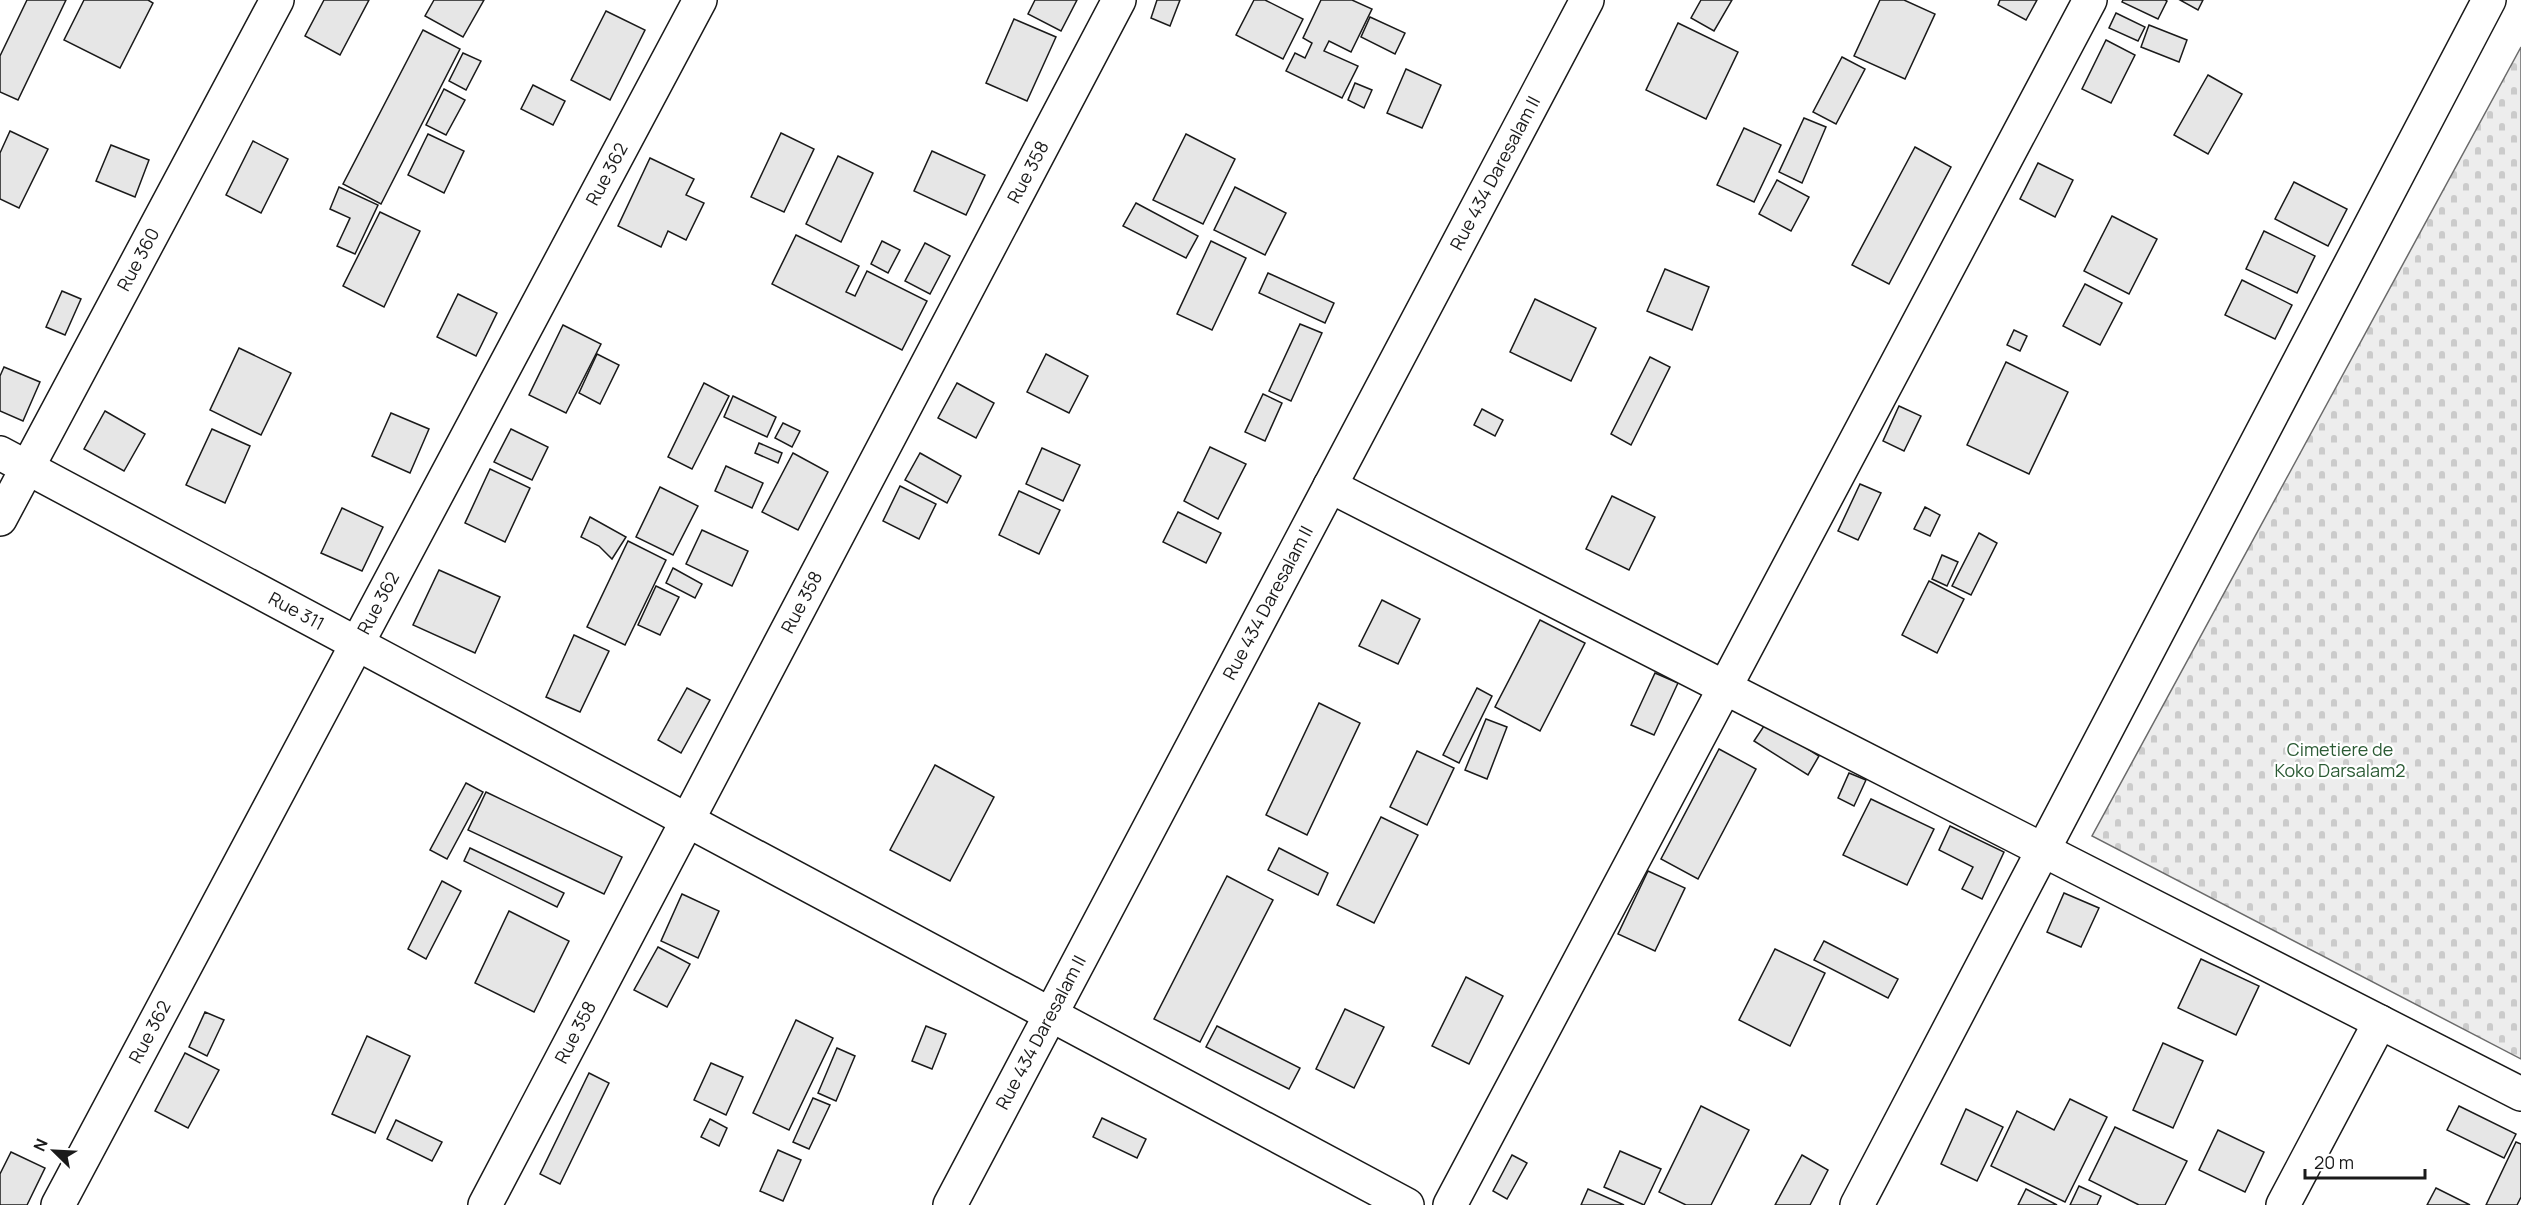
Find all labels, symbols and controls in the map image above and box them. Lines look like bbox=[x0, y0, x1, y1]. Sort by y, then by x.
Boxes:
street label: Rue 434 Daresalam II bbox=[1444, 92, 1545, 254]
street label: Rue 358 bbox=[1001, 137, 1054, 207]
street label: Rue 362 bbox=[580, 138, 633, 209]
street label: Rue 360 bbox=[111, 223, 164, 295]
street label: Rue 434 Daresalam II bbox=[1217, 521, 1318, 684]
street label: Rue 362 bbox=[351, 567, 404, 638]
street label: Rue 358 bbox=[775, 567, 827, 637]
street label: Rue 311 bbox=[265, 586, 329, 635]
park label: Cimetiere de Koko Darsalam2 bbox=[2275, 737, 2406, 782]
street label: Rue 434 Daresalam II bbox=[990, 951, 1091, 1113]
street label: Rue 362 bbox=[123, 996, 176, 1067]
street label: Rue 358 bbox=[549, 997, 601, 1067]
north arrow bbox=[24, 1121, 84, 1181]
text: N bbox=[28, 1135, 53, 1155]
scale bar bbox=[2305, 1142, 2425, 1180]
text: 20 m bbox=[2314, 1150, 2354, 1174]

